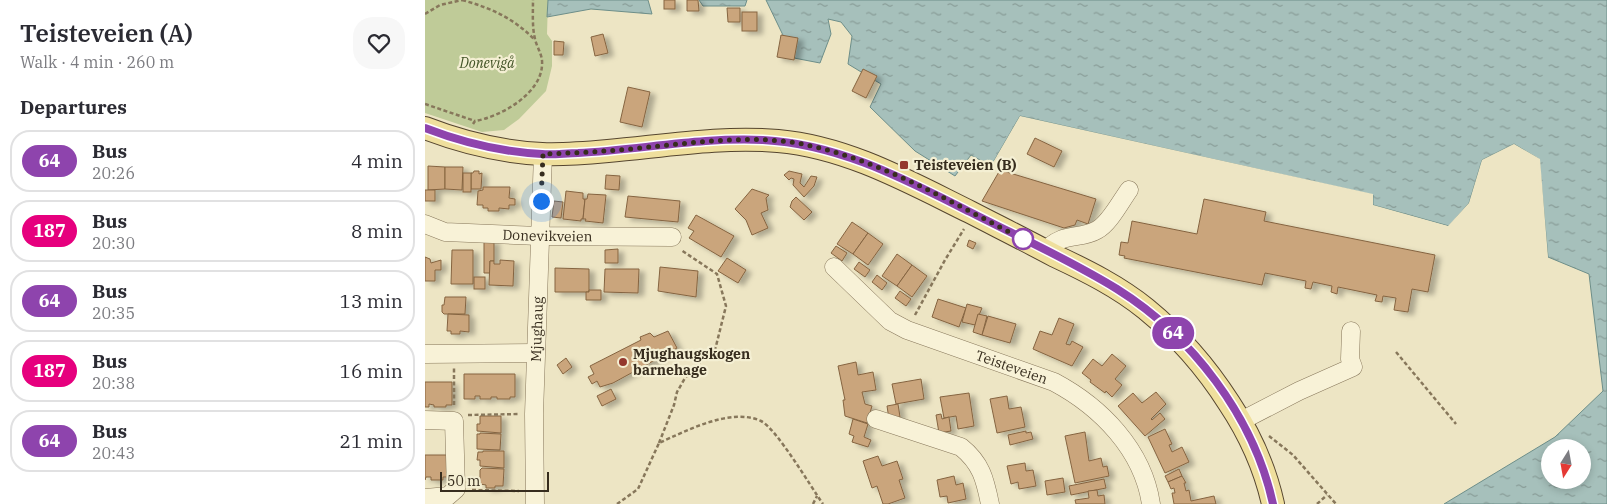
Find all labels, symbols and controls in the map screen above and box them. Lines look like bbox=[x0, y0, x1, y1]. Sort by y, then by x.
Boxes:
text: Teisteveien (A) bbox=[20, 17, 193, 49]
button: heart bbox=[353, 17, 405, 69]
text: Walk · 4 min · 260 m bbox=[20, 52, 174, 72]
park label: Donevigå bbox=[458, 54, 515, 72]
text: Departures bbox=[20, 95, 127, 119]
text: Bus bbox=[92, 139, 127, 163]
text: 64 bbox=[39, 149, 60, 172]
text: 4 min bbox=[351, 149, 403, 173]
place label: Teisteveien (B) bbox=[914, 156, 1017, 174]
marker: Teisteveien (B) bbox=[898, 159, 910, 171]
text: 20:26 bbox=[92, 163, 135, 183]
your location bbox=[529, 189, 554, 214]
text: Bus bbox=[92, 209, 127, 233]
text: 187 bbox=[33, 219, 66, 242]
text: 8 min bbox=[351, 219, 403, 243]
street label: Donevikveien bbox=[502, 225, 593, 245]
unlabelled marker bbox=[1012, 228, 1034, 250]
text: 20:30 bbox=[92, 233, 135, 253]
text: Bus bbox=[92, 279, 127, 303]
text: 64 bbox=[39, 289, 60, 312]
text: 13 min bbox=[340, 289, 403, 313]
street label: Mjughaug bbox=[527, 296, 547, 362]
text: 20:35 bbox=[92, 303, 135, 323]
line badge: 64 bbox=[1151, 317, 1195, 349]
text: 64 bbox=[1162, 321, 1184, 344]
place label: Mjughaugskogen barnehage bbox=[633, 345, 750, 379]
street label: Teisteveien bbox=[973, 346, 1050, 388]
text: Bus bbox=[92, 349, 127, 373]
marker: Mjughaugskogen barnehage bbox=[617, 356, 629, 368]
text: 187 bbox=[33, 359, 66, 382]
text: 16 min bbox=[340, 359, 403, 383]
text: 20:38 bbox=[92, 373, 135, 393]
text: Bus bbox=[92, 419, 127, 443]
text: 64 bbox=[39, 429, 60, 452]
text: 21 min bbox=[340, 429, 403, 453]
north arrow bbox=[1541, 439, 1591, 489]
map controls bbox=[1541, 439, 1591, 489]
text: 20:43 bbox=[92, 443, 135, 463]
scale bar bbox=[440, 469, 549, 492]
text: 50 m bbox=[447, 472, 480, 490]

